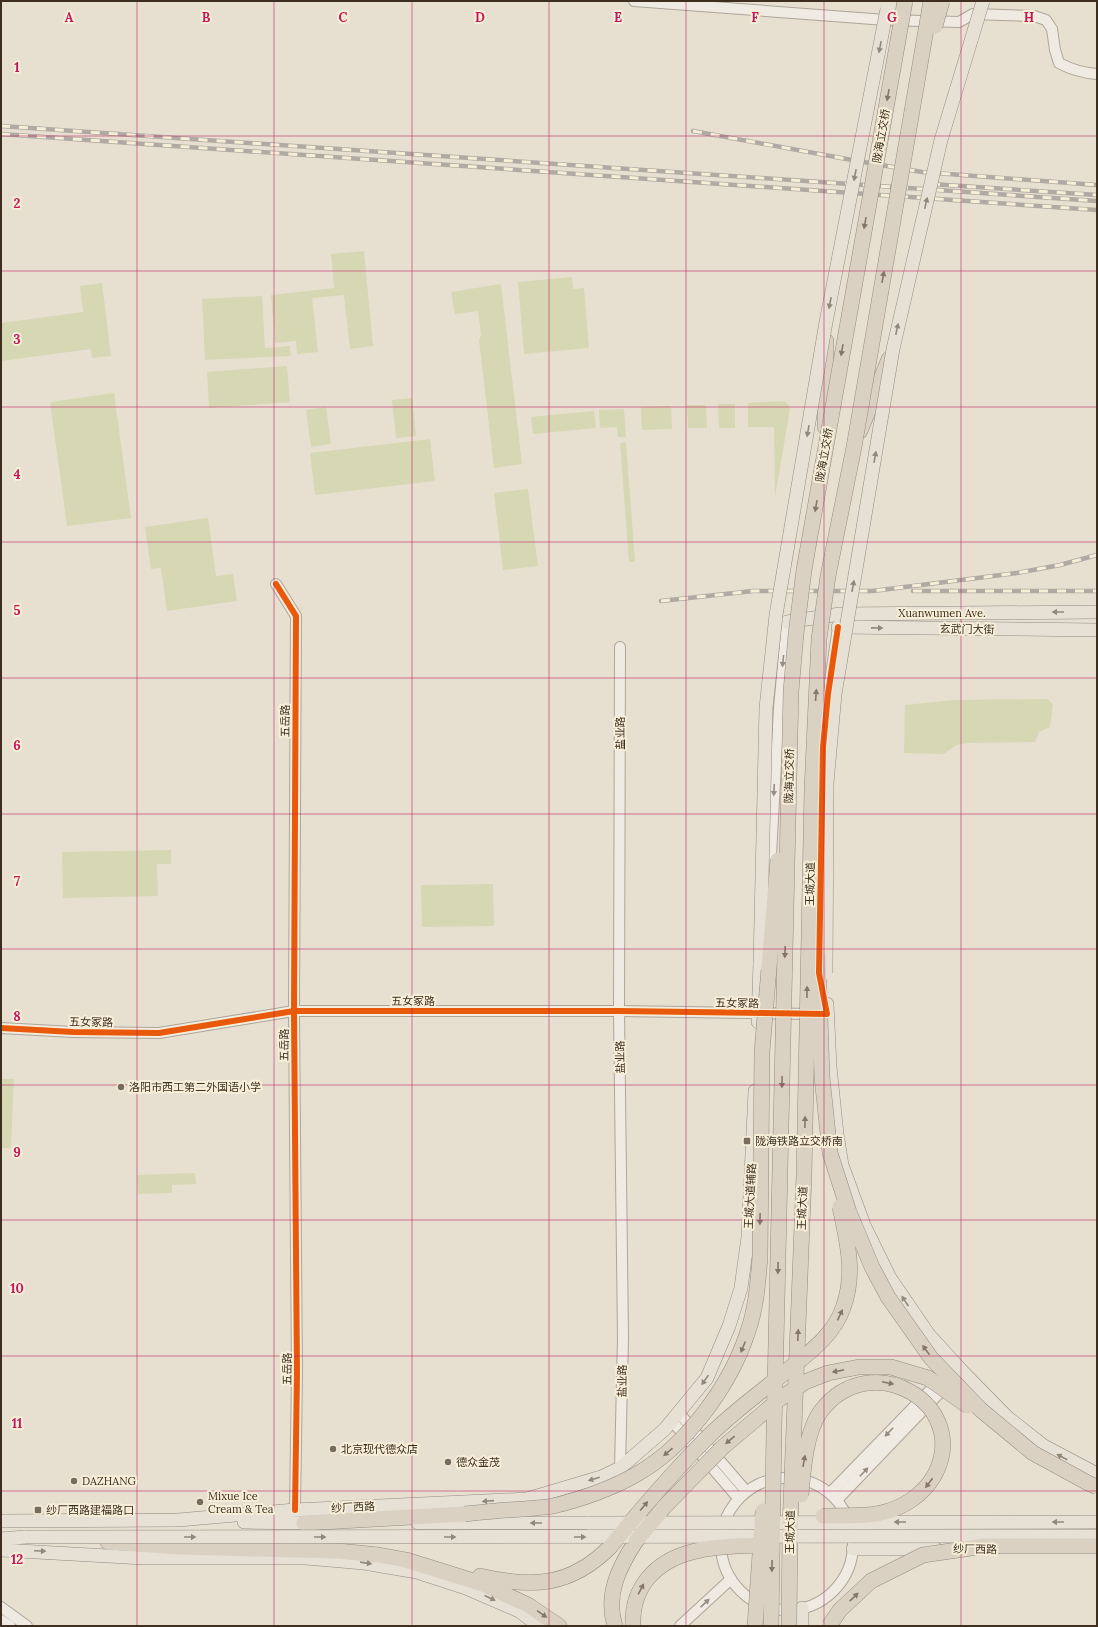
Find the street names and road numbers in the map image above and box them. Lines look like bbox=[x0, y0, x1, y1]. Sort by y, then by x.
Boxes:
street label: 陇海立交桥 bbox=[869, 108, 893, 164]
street label: 陇海立交桥 bbox=[812, 427, 836, 483]
street label: Xuanwumen Ave. bbox=[898, 606, 986, 620]
street label: 玄武门大街 bbox=[939, 622, 995, 636]
street label: 五岳路 bbox=[278, 705, 292, 738]
street label: 盐业路 bbox=[613, 717, 627, 750]
street label: 陇海立交桥 bbox=[782, 748, 796, 804]
street label: 王城大道 bbox=[803, 862, 817, 906]
street label: 五女冢路 bbox=[391, 994, 435, 1008]
street label: 五女冢路 bbox=[715, 996, 759, 1010]
street label: 五女冢路 bbox=[69, 1015, 113, 1029]
street label: 五岳路 bbox=[277, 1029, 291, 1062]
street label: 盐业路 bbox=[613, 1040, 627, 1074]
street label: 王城大道辅路 bbox=[741, 1163, 759, 1229]
street label: 王城大道 bbox=[794, 1186, 810, 1230]
street label: 五岳路 bbox=[280, 1353, 294, 1386]
street label: 盐业路 bbox=[615, 1364, 629, 1398]
street label: 纱厂西路 bbox=[331, 1499, 375, 1515]
street label: 王城大道 bbox=[783, 1510, 797, 1554]
street label: 纱厂西路 bbox=[953, 1542, 997, 1556]

